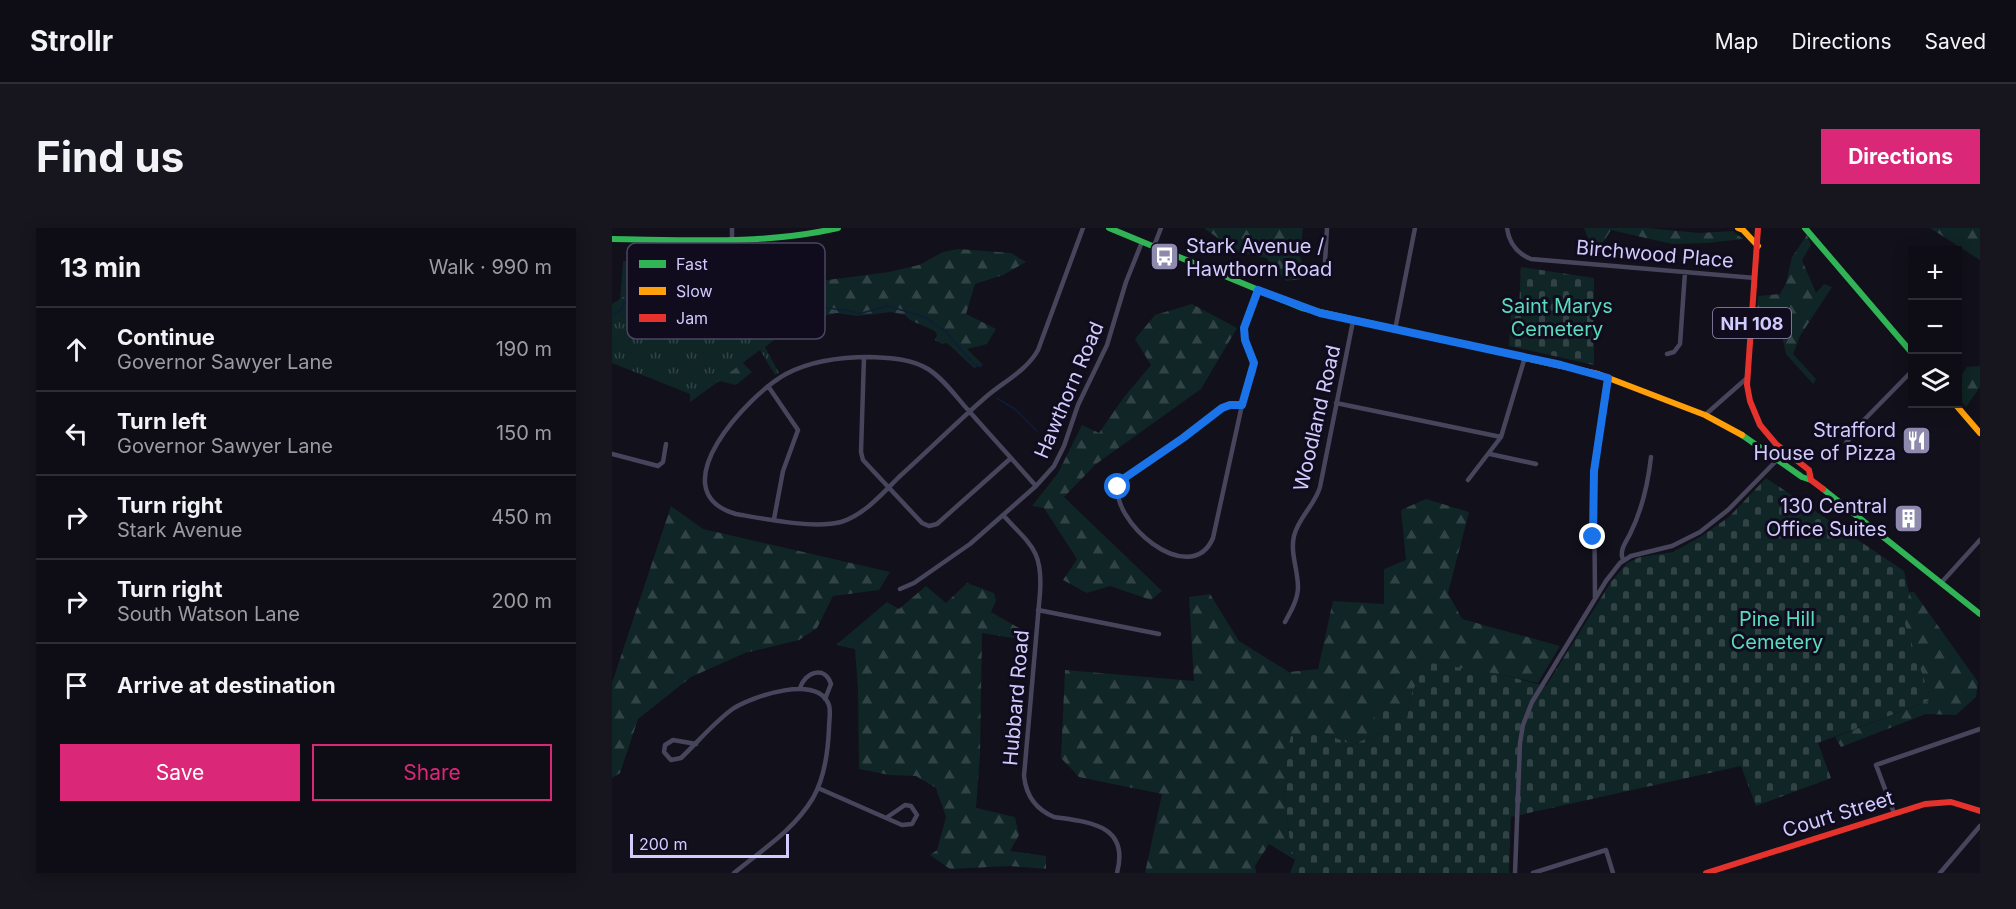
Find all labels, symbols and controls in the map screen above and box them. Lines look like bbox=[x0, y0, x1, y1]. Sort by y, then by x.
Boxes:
text: Strollr bbox=[30, 24, 113, 58]
text: Map bbox=[1715, 29, 1758, 54]
text: Directions bbox=[1791, 29, 1892, 54]
text: Saved bbox=[1925, 29, 1986, 54]
button: Directions bbox=[1821, 129, 1980, 184]
text: Find us bbox=[36, 131, 184, 182]
place label: Stark Avenue / Hawthorn Road bbox=[1186, 234, 1332, 281]
street label: Birchwood Place bbox=[1575, 235, 1735, 273]
bus stop icon: Stark Avenue / Hawthorn Road bbox=[1149, 241, 1181, 273]
legend bbox=[627, 243, 825, 339]
map controls bbox=[1908, 246, 1962, 408]
button: + bbox=[1908, 246, 1962, 300]
text: 13 min bbox=[60, 252, 141, 283]
text: Fast bbox=[676, 254, 708, 274]
text: Walk · 990 m bbox=[429, 255, 552, 279]
text: Slow bbox=[676, 281, 713, 301]
park label: Saint Marys Cemetery bbox=[1501, 294, 1613, 341]
button: − bbox=[1908, 300, 1962, 354]
text: Jam bbox=[676, 308, 708, 328]
road number: NH 108 bbox=[1713, 308, 1791, 338]
street label: Hawthorn Road bbox=[1029, 318, 1109, 462]
text: Continue bbox=[117, 324, 215, 350]
icon: ahead bbox=[60, 333, 93, 366]
text: 190 m bbox=[496, 337, 552, 361]
street label: Woodland Road bbox=[1289, 343, 1345, 493]
text: Governor Sawyer Lane bbox=[117, 350, 333, 374]
button: layers bbox=[1908, 354, 1962, 408]
text: Turn left bbox=[117, 408, 207, 434]
icon: left bbox=[60, 417, 93, 450]
place label: Strafford House of Pizza bbox=[1754, 418, 1896, 465]
text: 150 m bbox=[496, 421, 552, 445]
restaurant icon: Strafford House of Pizza bbox=[1901, 425, 1933, 457]
text: Governor Sawyer Lane bbox=[117, 434, 333, 458]
route start bbox=[1104, 473, 1130, 499]
text: Turn right bbox=[117, 492, 223, 518]
place label: 130 Central Office Suites bbox=[1766, 494, 1887, 541]
icon: right bbox=[60, 501, 93, 534]
building icon: 130 Central Office Suites bbox=[1892, 502, 1924, 534]
text: 450 m bbox=[491, 505, 552, 529]
text: Stark Avenue bbox=[117, 518, 242, 542]
route end bbox=[1579, 523, 1605, 549]
text: Turn right bbox=[117, 576, 223, 602]
icon: right bbox=[60, 585, 93, 618]
text: 200 m bbox=[491, 589, 552, 613]
text: South Watson Lane bbox=[117, 602, 300, 626]
park label: Pine Hill Cemetery bbox=[1731, 607, 1823, 654]
street label: Hubbard Road bbox=[998, 629, 1034, 767]
icon: arrive bbox=[60, 669, 93, 702]
text: Arrive at destination bbox=[117, 672, 336, 698]
button: Save bbox=[60, 744, 300, 801]
button: Share bbox=[312, 744, 552, 801]
street label: Court Street bbox=[1780, 786, 1897, 842]
scale bar bbox=[630, 831, 789, 858]
text: 200 m bbox=[639, 834, 687, 854]

